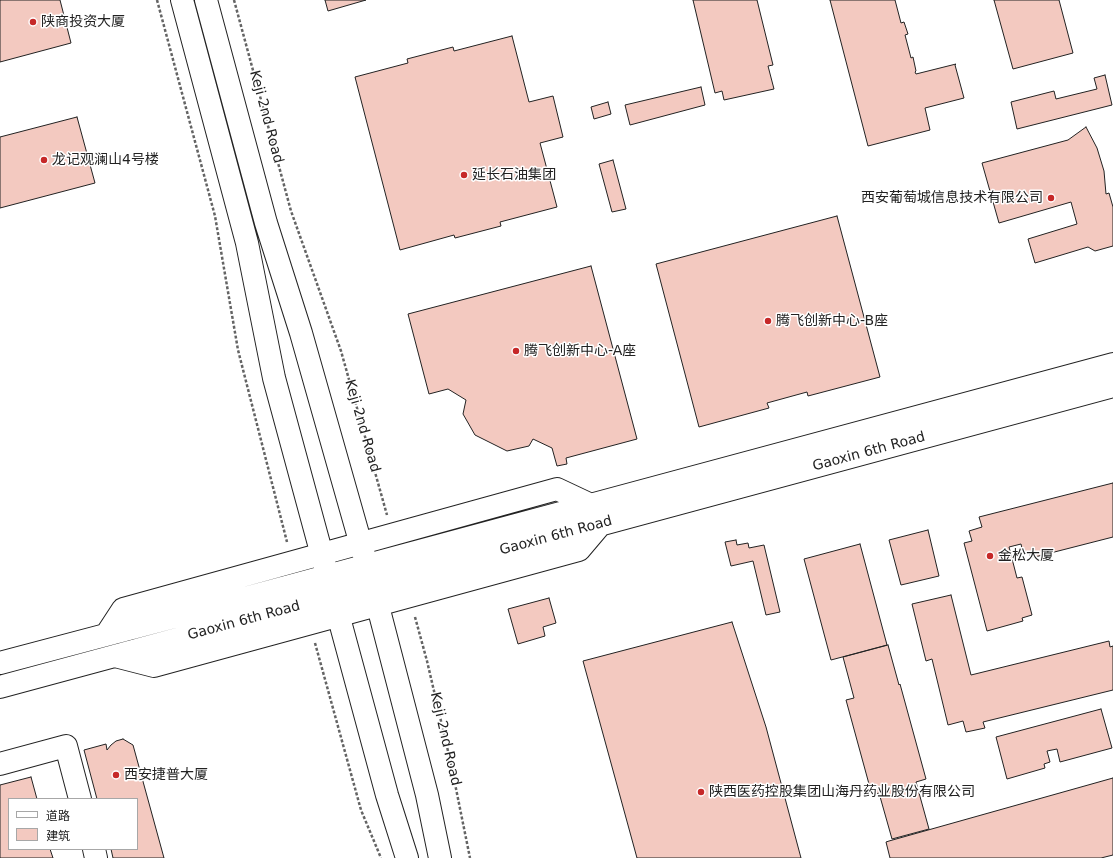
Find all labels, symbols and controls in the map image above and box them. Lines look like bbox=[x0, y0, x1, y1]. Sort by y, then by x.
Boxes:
place label: 陕商投资大厦 bbox=[41, 14, 125, 30]
marker: 陕商投资大厦 bbox=[28, 17, 38, 27]
street label: Keji 2nd Road bbox=[246, 69, 286, 165]
place label: 龙记观澜山4号楼 bbox=[52, 152, 159, 168]
marker: 龙记观澜山4号楼 bbox=[39, 155, 49, 165]
place label: 延长石油集团 bbox=[472, 167, 556, 183]
marker: 延长石油集团 bbox=[459, 170, 469, 180]
place label: 西安葡萄城信息技术有限公司 bbox=[861, 190, 1043, 206]
marker: 西安葡萄城信息技术有限公司 bbox=[1046, 193, 1056, 203]
place label: 腾飞创新中心-B座 bbox=[776, 313, 888, 329]
marker: 腾飞创新中心-B座 bbox=[763, 316, 773, 326]
place label: 腾飞创新中心-A座 bbox=[524, 343, 636, 359]
marker: 腾飞创新中心-A座 bbox=[511, 346, 521, 356]
street label: Keji 2nd Road bbox=[341, 378, 383, 474]
street label: Gaoxin 6th Road bbox=[811, 429, 927, 475]
street label: Gaoxin 6th Road bbox=[498, 513, 614, 559]
place label: 金松大厦 bbox=[998, 548, 1054, 564]
marker: 金松大厦 bbox=[985, 551, 995, 561]
street label: Gaoxin 6th Road bbox=[186, 598, 302, 644]
street label: Keji 2nd Road bbox=[426, 691, 464, 787]
place label: 西安捷普大厦 bbox=[124, 767, 208, 783]
marker: 西安捷普大厦 bbox=[111, 770, 121, 780]
place label: 陕西医药控股集团山海丹药业股份有限公司 bbox=[709, 784, 975, 800]
marker: 陕西医药控股集团山海丹药业股份有限公司 bbox=[696, 787, 706, 797]
legend bbox=[8, 798, 138, 850]
text: 道路 bbox=[46, 809, 70, 823]
text: 建筑 bbox=[46, 829, 70, 843]

